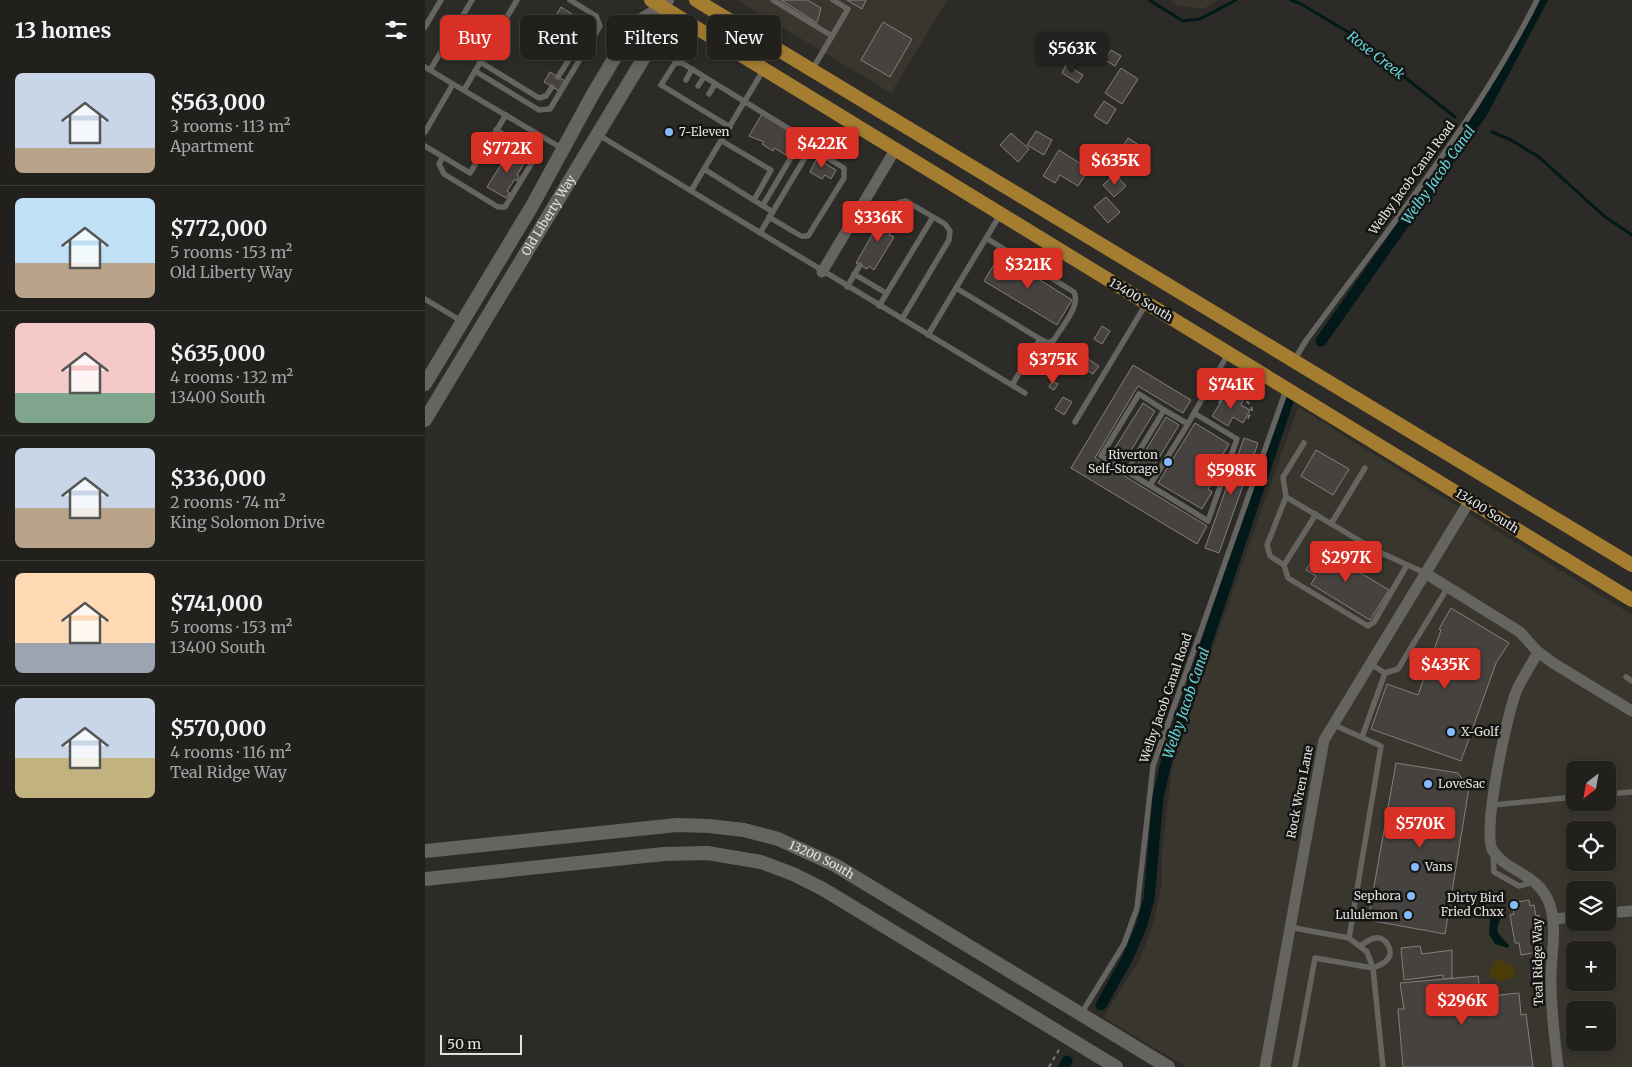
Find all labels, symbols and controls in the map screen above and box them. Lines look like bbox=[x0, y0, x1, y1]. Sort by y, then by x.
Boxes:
chip: Buy bbox=[440, 15, 510, 60]
chip: Rent bbox=[520, 15, 596, 60]
chip: Filters bbox=[606, 15, 697, 60]
chip: New bbox=[707, 15, 781, 60]
icon: filters bbox=[382, 16, 410, 44]
text: 13 homes bbox=[15, 17, 111, 44]
water label: Rose Creek bbox=[1344, 27, 1409, 83]
pin: $563K bbox=[1037, 32, 1107, 74]
text: $563K bbox=[1048, 38, 1096, 58]
text: $563,000 bbox=[170, 89, 265, 116]
icon: home bbox=[55, 93, 115, 153]
text: 3 rooms · 113 m² bbox=[170, 116, 290, 136]
street label: Welby Jacob Canal Road bbox=[1365, 118, 1458, 238]
water label: Welby Jacob Canal bbox=[1397, 122, 1479, 228]
place label: 7-Eleven bbox=[679, 124, 729, 139]
marker: 7-Eleven bbox=[663, 126, 675, 138]
pin: $422K bbox=[787, 126, 857, 169]
pin: $772K bbox=[472, 132, 542, 174]
text: $422K bbox=[797, 133, 847, 153]
text: Apartment bbox=[170, 136, 254, 156]
text: $772K bbox=[482, 138, 532, 158]
pin: $635K bbox=[1080, 144, 1150, 186]
text: $635K bbox=[1091, 150, 1139, 170]
street label: Old Liberty Way bbox=[518, 172, 578, 258]
pin: $336K bbox=[843, 200, 913, 243]
text: $336K bbox=[853, 207, 903, 227]
text: $772,000 bbox=[170, 215, 267, 242]
icon: home bbox=[55, 218, 115, 278]
text: 5 rooms · 153 m² bbox=[170, 242, 292, 262]
pin: $321K bbox=[993, 248, 1063, 290]
text: $321K bbox=[1005, 254, 1052, 274]
text: Old Liberty Way bbox=[170, 262, 292, 282]
street label: 13400 South bbox=[1107, 275, 1176, 324]
text: $635,000 bbox=[170, 340, 265, 367]
pin: $375K bbox=[1018, 342, 1088, 385]
icon: home bbox=[55, 343, 115, 403]
text: $375K bbox=[1029, 349, 1077, 369]
text: 4 rooms · 132 m² bbox=[170, 367, 293, 387]
pin: $741K bbox=[1196, 368, 1266, 410]
text: $741K bbox=[1208, 374, 1254, 394]
text: 13400 South bbox=[170, 387, 266, 407]
place label: Riverton Self-Storage bbox=[1088, 447, 1158, 476]
pin: $598K bbox=[1196, 454, 1266, 496]
marker: Riverton Self-Storage bbox=[1162, 456, 1174, 468]
text: $598K bbox=[1206, 460, 1256, 480]
text: $336,000 bbox=[170, 465, 266, 492]
icon: home bbox=[55, 468, 115, 528]
street label: 13400 South bbox=[1453, 485, 1522, 536]
text: 2 rooms · 74 m² bbox=[170, 492, 286, 512]
text: King Solomon Drive bbox=[170, 512, 325, 532]
pin: $297K bbox=[1311, 540, 1381, 583]
text: $297K bbox=[1321, 547, 1371, 567]
text: $741,000 bbox=[170, 590, 263, 617]
icon: home bbox=[55, 593, 115, 653]
text: 5 rooms · 153 m² bbox=[170, 617, 292, 637]
street label: Welby Jacob Canal Road bbox=[1137, 631, 1195, 765]
text: 13400 South bbox=[170, 637, 266, 657]
water label: Welby Jacob Canal bbox=[1159, 645, 1213, 761]
pin: $435K bbox=[1410, 648, 1480, 690]
text: $435K bbox=[1420, 654, 1470, 674]
text: $570,000 bbox=[170, 715, 266, 742]
icon: home bbox=[55, 718, 115, 778]
place label: X-Golf bbox=[1461, 724, 1499, 739]
marker: X-Golf bbox=[1445, 726, 1457, 738]
text: 4 rooms · 116 m² bbox=[170, 742, 291, 762]
street label: Rock Wren Lane bbox=[1283, 744, 1316, 840]
north arrow bbox=[1566, 761, 1616, 811]
map controls bbox=[1566, 761, 1616, 1051]
text: Teal Ridge Way bbox=[170, 762, 287, 782]
place label: LoveSac bbox=[1438, 776, 1485, 791]
marker: LoveSac bbox=[1422, 778, 1434, 790]
pin: $570K bbox=[1385, 806, 1455, 849]
text: $570K bbox=[1395, 813, 1445, 833]
button: locate bbox=[1566, 821, 1616, 871]
street label: 13200 South bbox=[787, 837, 857, 882]
place label: Vans bbox=[1424, 859, 1453, 874]
marker: Vans bbox=[1409, 861, 1421, 873]
button: layers bbox=[1566, 881, 1616, 931]
place label: Sephora bbox=[1354, 888, 1402, 903]
marker: Sephora bbox=[1405, 890, 1417, 902]
place label: Dirty Bird Fried Chxx bbox=[1441, 890, 1505, 919]
marker: Dirty Bird Fried Chxx bbox=[1508, 899, 1520, 911]
place label: Lululemon bbox=[1335, 907, 1398, 922]
marker: Lululemon bbox=[1402, 909, 1414, 921]
street label: Teal Ridge Way bbox=[1529, 918, 1546, 1006]
button: + bbox=[1566, 941, 1616, 991]
pin: $296K bbox=[1427, 984, 1497, 1026]
text: $296K bbox=[1437, 990, 1487, 1010]
button: − bbox=[1566, 1001, 1616, 1051]
scale bar bbox=[440, 1032, 523, 1055]
text: 50 m bbox=[447, 1035, 481, 1053]

